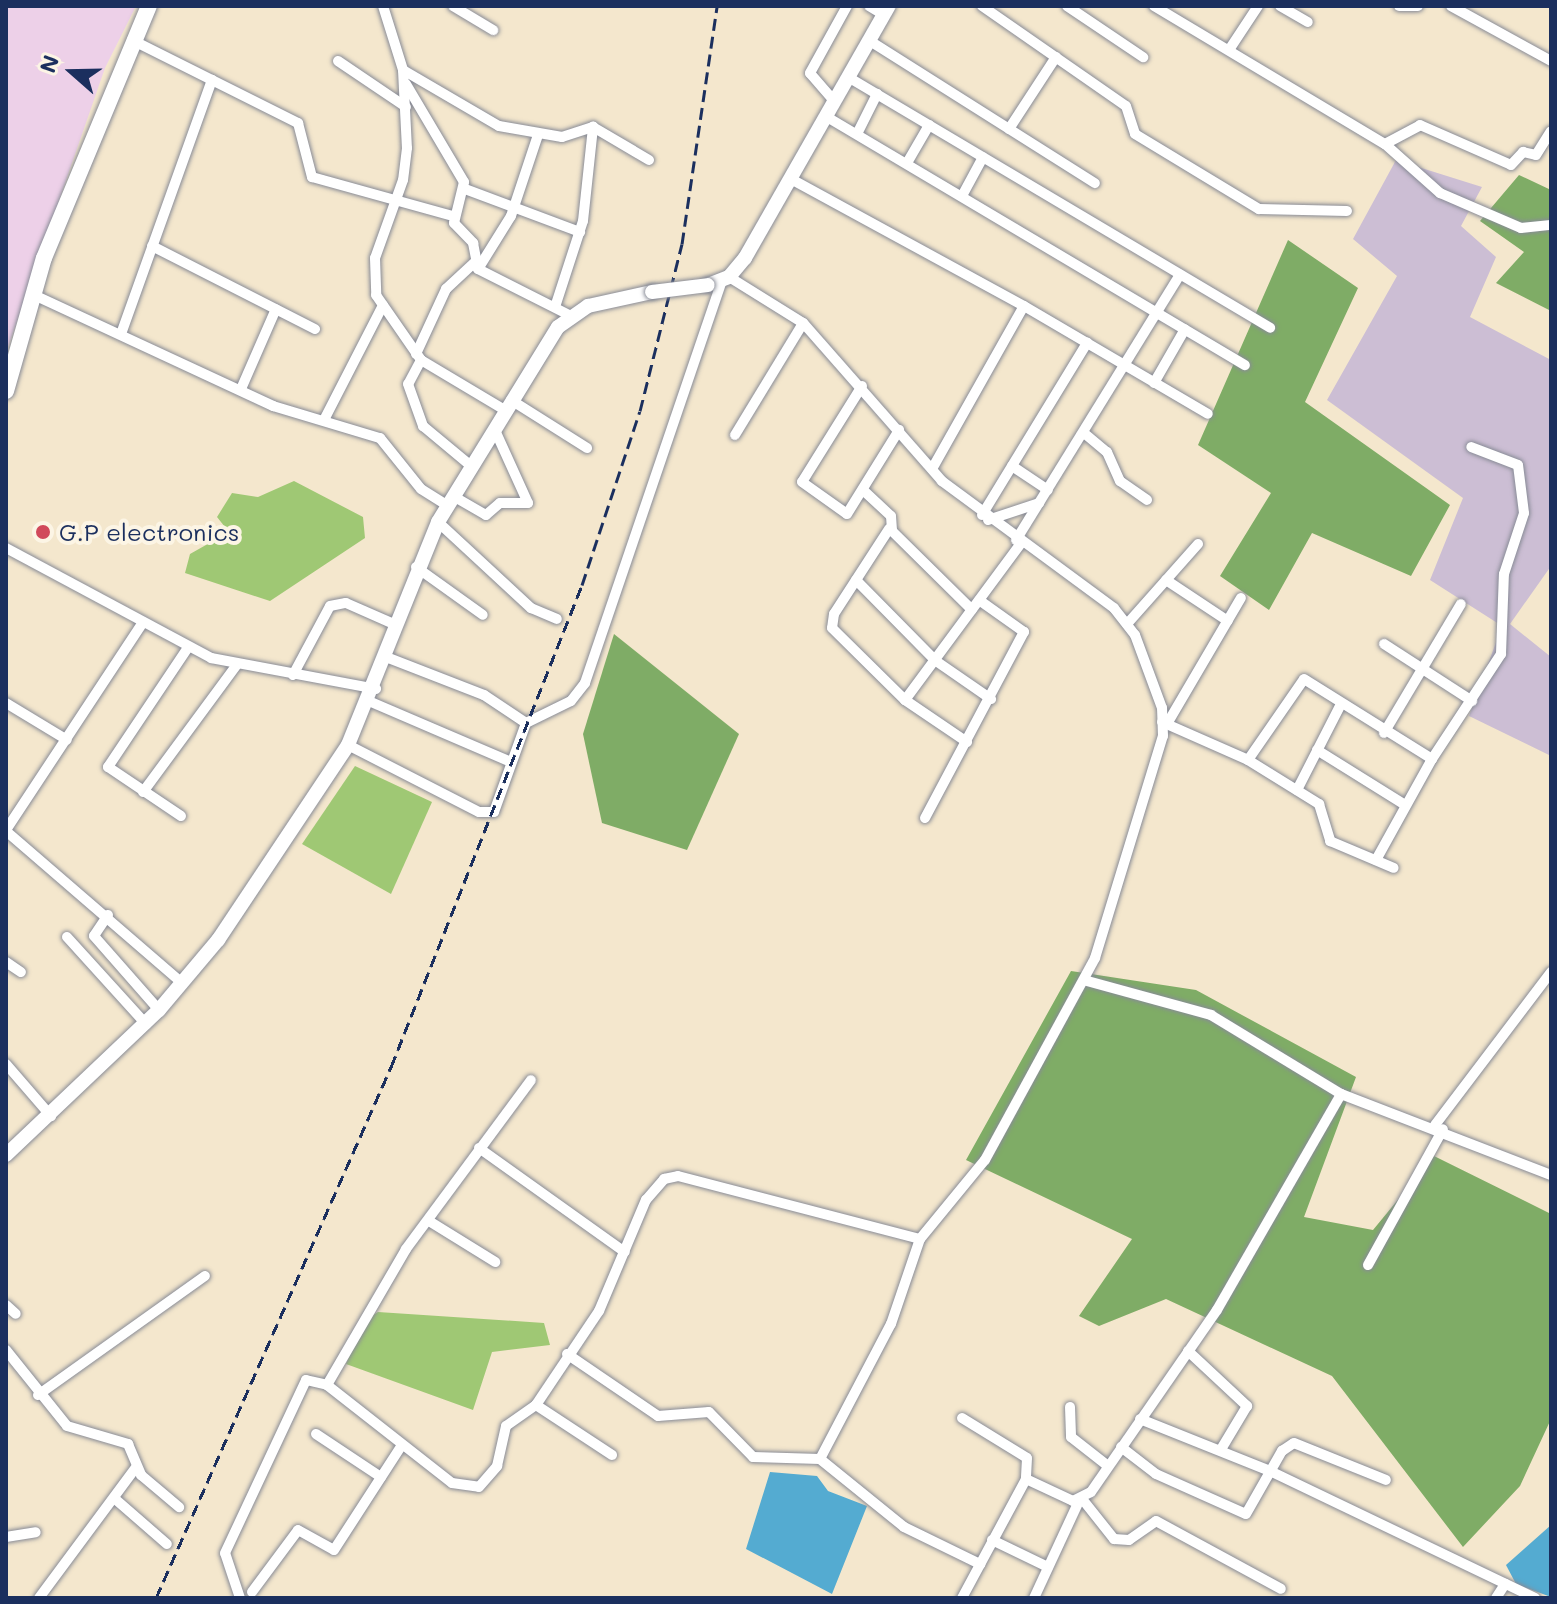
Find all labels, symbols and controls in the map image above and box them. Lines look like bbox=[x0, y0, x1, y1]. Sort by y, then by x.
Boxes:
north arrow bbox=[32, 32, 112, 112]
text: N bbox=[32, 51, 65, 76]
place label: G.P electronics bbox=[59, 518, 239, 546]
marker: G.P electronics bbox=[34, 523, 52, 541]

